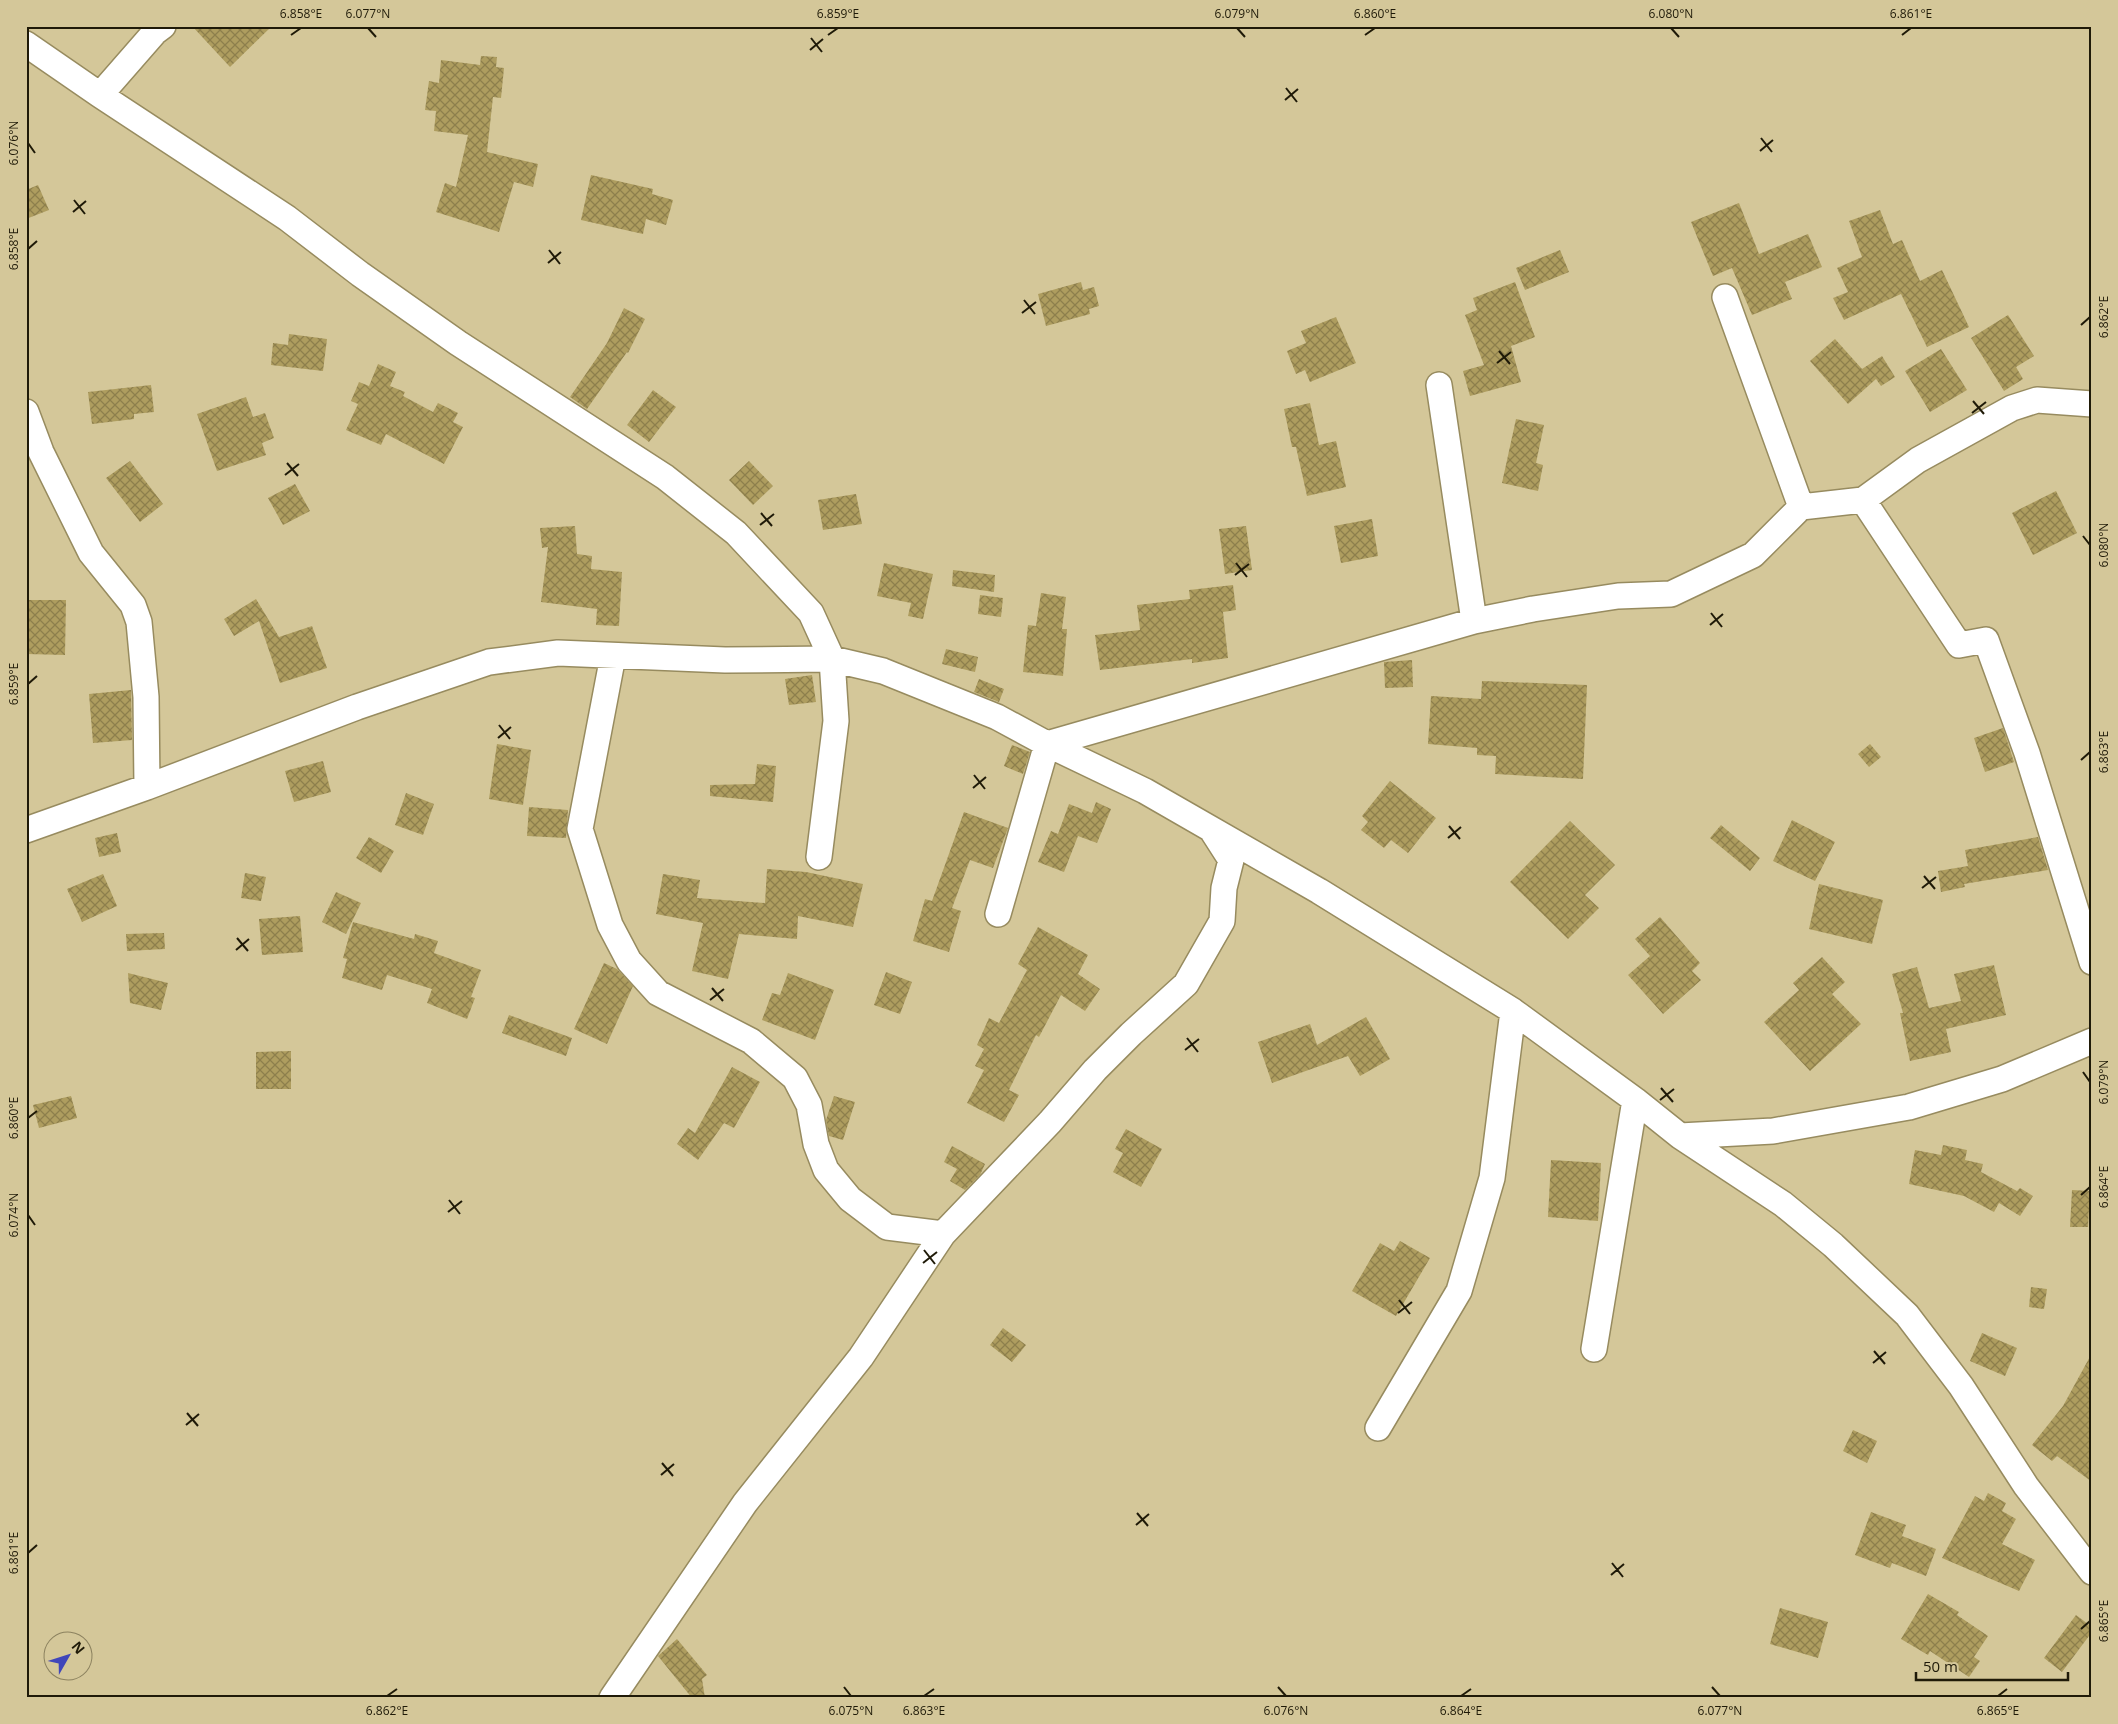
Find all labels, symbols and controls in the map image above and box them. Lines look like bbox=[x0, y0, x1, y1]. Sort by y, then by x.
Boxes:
text: 6.858°E bbox=[280, 5, 322, 22]
text: 6.077°N bbox=[346, 5, 390, 22]
text: 6.859°E bbox=[817, 5, 859, 22]
text: 6.079°N bbox=[1215, 5, 1259, 22]
text: 6.860°E bbox=[1354, 5, 1396, 22]
text: 6.080°N bbox=[1649, 5, 1693, 22]
text: 6.861°E bbox=[1890, 5, 1932, 22]
text: 6.076°N bbox=[5, 121, 22, 165]
text: 6.858°E bbox=[5, 228, 22, 270]
text: 6.862°E bbox=[2095, 296, 2112, 338]
text: 6.080°N bbox=[2095, 523, 2112, 567]
text: 6.859°E bbox=[5, 663, 22, 705]
text: 6.863°E bbox=[2095, 731, 2112, 773]
text: 6.079°N bbox=[2095, 1060, 2112, 1104]
text: 6.860°E bbox=[5, 1097, 22, 1139]
text: 6.864°E bbox=[2095, 1166, 2112, 1208]
text: 6.074°N bbox=[5, 1193, 22, 1237]
text: 6.861°E bbox=[5, 1532, 22, 1574]
text: 6.865°E bbox=[2095, 1600, 2112, 1642]
north arrow bbox=[42, 1632, 92, 1682]
text: N bbox=[68, 1637, 89, 1658]
scale bar bbox=[1916, 1649, 2068, 1681]
text: 50 m bbox=[1923, 1656, 1958, 1676]
text: 6.862°E bbox=[366, 1702, 408, 1719]
text: 6.075°N bbox=[829, 1702, 873, 1719]
text: 6.863°E bbox=[903, 1702, 945, 1719]
text: 6.076°N bbox=[1264, 1702, 1308, 1719]
text: 6.864°E bbox=[1440, 1702, 1482, 1719]
text: 6.077°N bbox=[1698, 1702, 1742, 1719]
text: 6.865°E bbox=[1977, 1702, 2019, 1719]

